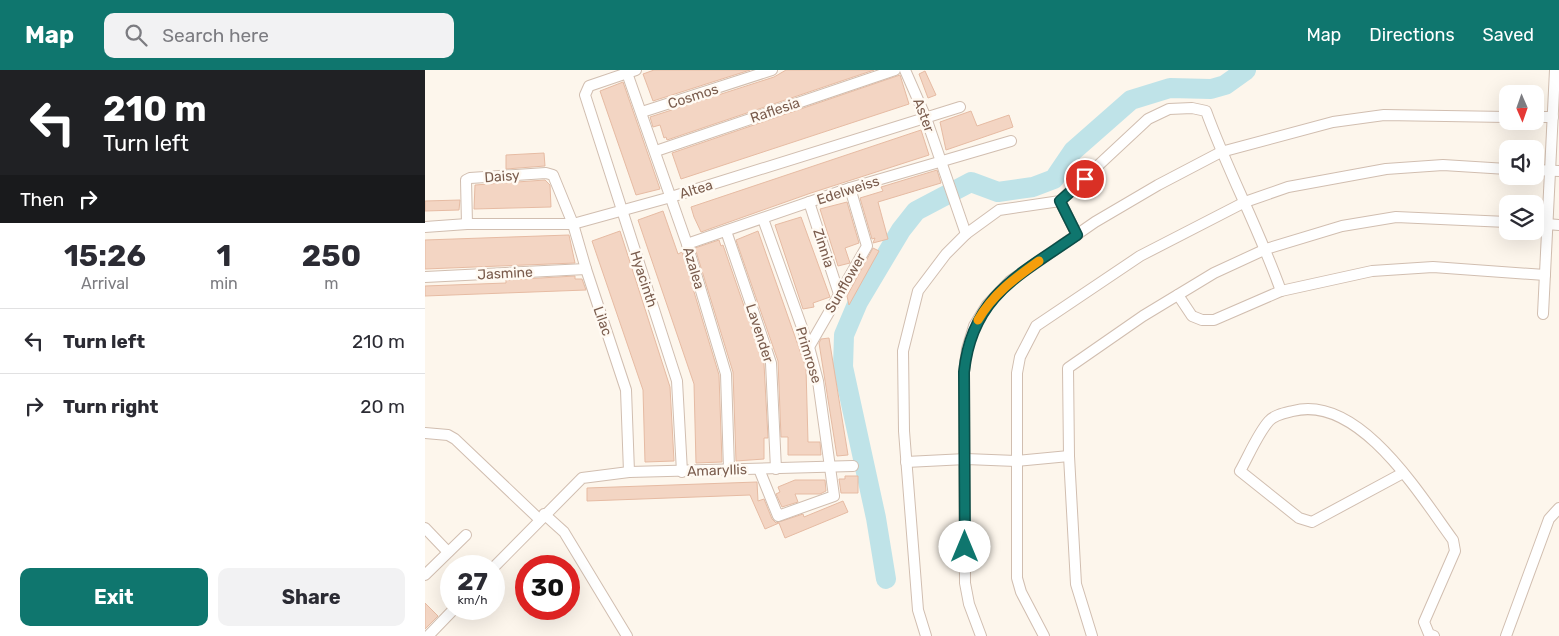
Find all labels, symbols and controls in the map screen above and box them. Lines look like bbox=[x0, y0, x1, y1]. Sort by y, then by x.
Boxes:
search box bbox=[104, 13, 454, 58]
text: Map bbox=[25, 21, 74, 49]
icon: search bbox=[122, 21, 150, 49]
text: Search here bbox=[162, 24, 269, 47]
text: Map bbox=[1306, 24, 1341, 46]
text: Directions bbox=[1369, 24, 1455, 46]
text: Saved bbox=[1483, 24, 1534, 46]
street label: Cosmos bbox=[666, 80, 721, 113]
north arrow bbox=[1499, 85, 1544, 130]
map controls bbox=[1499, 85, 1544, 240]
text: 210 m bbox=[103, 88, 206, 130]
icon: left bbox=[20, 90, 85, 155]
street label: Raflesia bbox=[748, 94, 802, 127]
street label: Aster bbox=[909, 96, 938, 135]
text: Turn left bbox=[103, 130, 189, 157]
button: sound bbox=[1499, 140, 1544, 185]
pin bbox=[1064, 158, 1106, 200]
icon: arrive bbox=[1071, 165, 1099, 193]
street label: Daisy bbox=[484, 167, 521, 186]
street label: Edelweiss bbox=[815, 172, 881, 209]
street label: Altea bbox=[677, 176, 715, 203]
icon: right bbox=[74, 185, 102, 213]
text: Then bbox=[20, 188, 64, 211]
button: layers bbox=[1499, 195, 1544, 240]
street label: Zinnia bbox=[809, 227, 838, 270]
text: 15:26 bbox=[64, 238, 146, 274]
text: 1 bbox=[216, 238, 231, 274]
text: 250 bbox=[302, 238, 361, 274]
street label: Azalea bbox=[679, 245, 708, 291]
street label: Hyacinth bbox=[626, 249, 661, 310]
street label: Sunflower bbox=[822, 250, 870, 316]
street label: Jasmine bbox=[477, 264, 534, 283]
text: Arrival bbox=[81, 274, 129, 293]
text: min bbox=[210, 274, 238, 293]
text: m bbox=[324, 274, 339, 293]
street label: Lavender bbox=[742, 302, 777, 365]
street label: Lilac bbox=[590, 304, 616, 338]
street label: Primrose bbox=[792, 325, 825, 386]
icon: left bbox=[20, 327, 48, 355]
text: Turn left bbox=[63, 330, 145, 353]
text: 210 m bbox=[352, 330, 405, 353]
icon: right bbox=[20, 392, 48, 420]
text: Turn right bbox=[63, 395, 158, 418]
text: 20 m bbox=[360, 395, 405, 418]
street label: Amaryllis bbox=[687, 461, 747, 480]
position arrow bbox=[938, 520, 990, 572]
speed limit sign: 30 bbox=[515, 555, 580, 620]
text: 27 bbox=[457, 567, 488, 596]
button: Exit bbox=[20, 568, 208, 626]
button: Share bbox=[218, 568, 405, 626]
text: km/h bbox=[458, 593, 487, 607]

